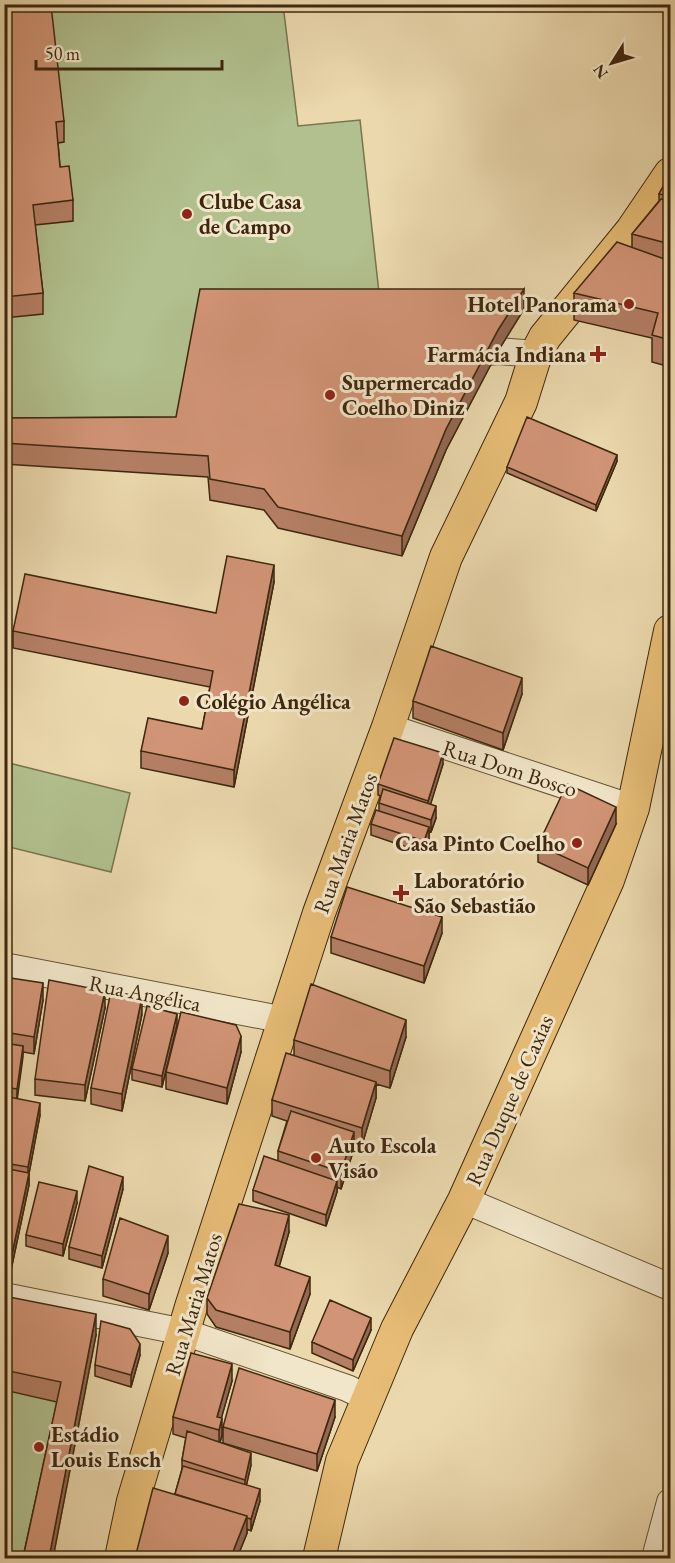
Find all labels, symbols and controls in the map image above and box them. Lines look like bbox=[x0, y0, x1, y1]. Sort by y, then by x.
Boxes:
scale bar bbox=[36, 33, 222, 71]
north arrow bbox=[582, 33, 642, 93]
text: 50 m bbox=[45, 42, 80, 65]
text: N bbox=[588, 60, 613, 83]
place label: Clube Casa de Campo bbox=[199, 187, 302, 241]
marker: Clube Casa de Campo bbox=[180, 207, 194, 221]
place label: Hotel Panorama bbox=[468, 290, 617, 319]
marker: Hotel Panorama bbox=[622, 297, 636, 311]
place label: Farmácia Indiana bbox=[427, 340, 586, 369]
marker: Farmácia Indiana bbox=[591, 347, 605, 361]
place label: Supermercado Coelho Diniz bbox=[342, 368, 472, 422]
marker: Supermercado Coelho Diniz bbox=[323, 388, 337, 402]
place label: Colégio Angélica bbox=[196, 687, 351, 716]
marker: Colégio Angélica bbox=[177, 694, 191, 708]
street label: Rua Dom Bosco bbox=[439, 733, 581, 804]
street label: Rua Maria Matos bbox=[307, 769, 384, 917]
place label: Casa Pinto Coelho bbox=[395, 829, 565, 858]
marker: Casa Pinto Coelho bbox=[570, 836, 584, 850]
place label: Laboratório São Sebastião bbox=[414, 866, 536, 920]
marker: Laboratório São Sebastião bbox=[392, 884, 410, 902]
street label: Rua Angélica bbox=[86, 968, 204, 1019]
street label: Rua Duque de Caxias bbox=[459, 1010, 560, 1190]
place label: Auto Escola Visão bbox=[327, 1131, 437, 1185]
marker: Auto Escola Visão bbox=[309, 1151, 323, 1165]
street label: Rua Maria Matos bbox=[158, 1229, 229, 1379]
place label: Estádio Louis Ensch bbox=[51, 1420, 161, 1474]
marker: Estádio Louis Ensch bbox=[32, 1440, 46, 1454]

